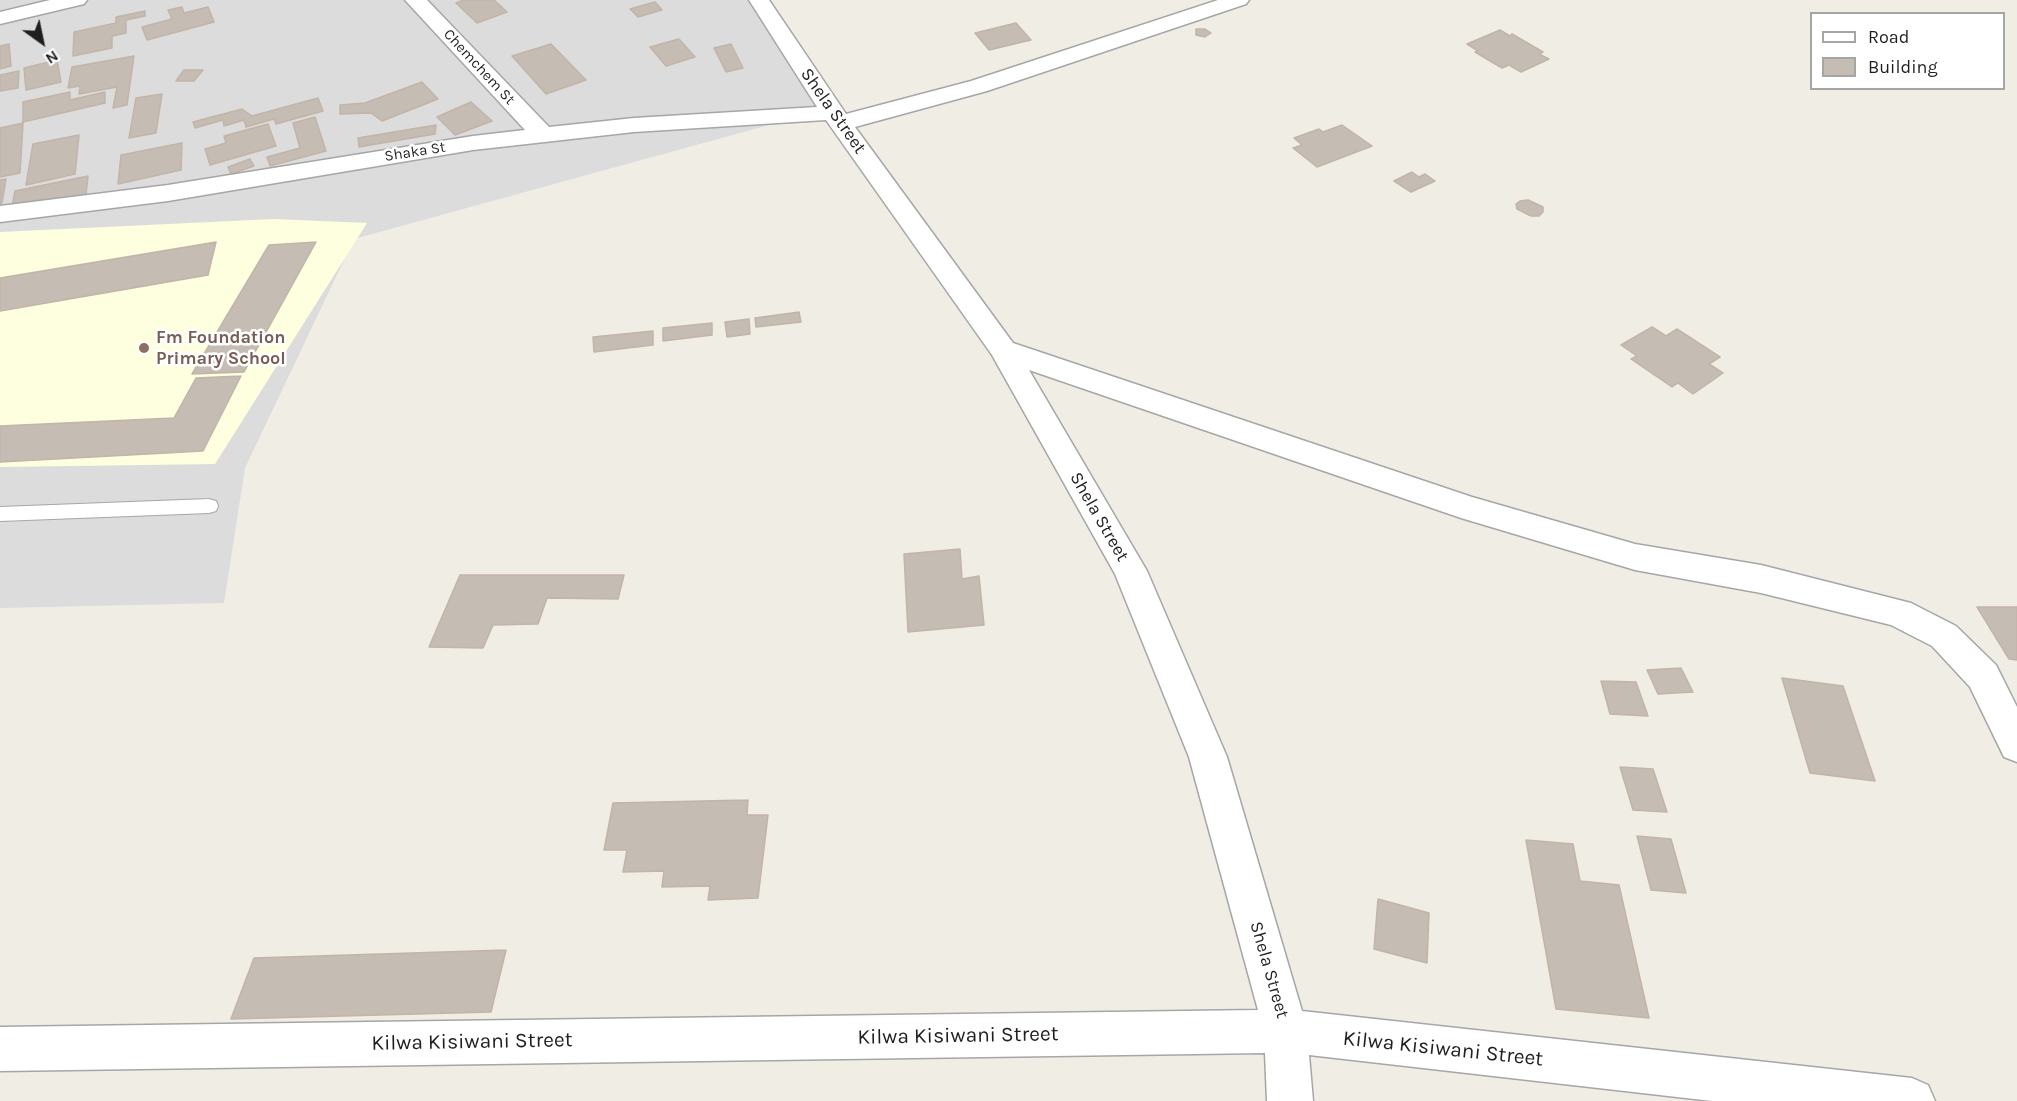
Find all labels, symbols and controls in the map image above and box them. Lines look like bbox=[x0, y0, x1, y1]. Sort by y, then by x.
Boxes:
north arrow bbox=[12, 12, 72, 72]
legend bbox=[1810, 12, 2005, 90]
street label: Chemchem St bbox=[439, 25, 519, 109]
text: Road bbox=[1868, 26, 1909, 48]
text: N bbox=[42, 46, 62, 69]
text: Building bbox=[1868, 56, 1938, 78]
street label: Shela Street bbox=[796, 64, 870, 158]
street label: Shaka St bbox=[383, 138, 447, 166]
place label: Fm Foundation Primary School bbox=[156, 327, 286, 370]
marker: Fm Foundation Primary School bbox=[137, 341, 151, 355]
street label: Shela Street bbox=[1065, 468, 1133, 566]
street label: Shela Street bbox=[1245, 919, 1293, 1021]
street label: Kilwa Kisiwani Street bbox=[857, 1022, 1059, 1050]
street label: Kilwa Kisiwani Street bbox=[1342, 1026, 1544, 1072]
street label: Kilwa Kisiwani Street bbox=[371, 1028, 573, 1056]

